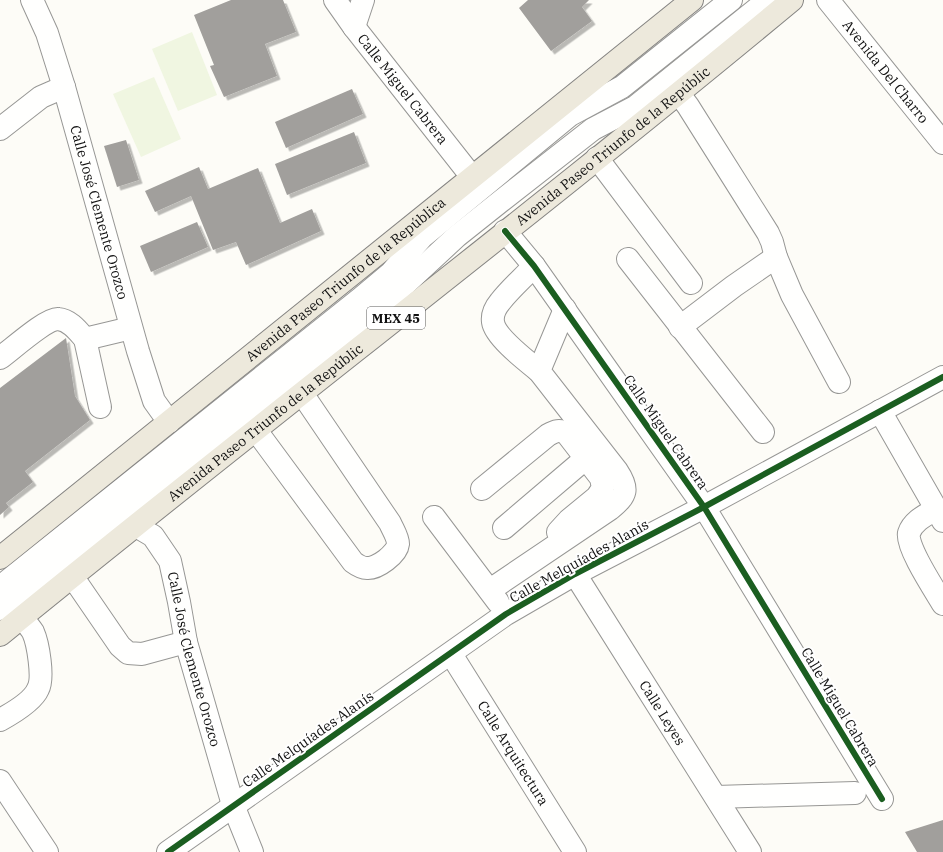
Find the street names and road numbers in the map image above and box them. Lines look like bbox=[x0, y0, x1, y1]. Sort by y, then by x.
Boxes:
street label: Avenida Del Charro bbox=[839, 16, 933, 127]
street label: Calle Miguel Cabrera bbox=[354, 30, 452, 148]
street label: Avenida Paseo Triunfo de la Repúblic bbox=[512, 62, 714, 229]
street label: Calle José Clemente Orozco bbox=[66, 123, 132, 301]
street label: Avenida Paseo Triunfo de la República bbox=[242, 193, 450, 365]
road number: MEX 45 bbox=[367, 307, 425, 329]
street label: Avenida Paseo Triunfo de la Repúblic bbox=[164, 339, 367, 505]
street label: Calle Miguel Cabrera bbox=[620, 371, 713, 493]
street label: Calle Melquíades Alanís bbox=[506, 515, 652, 607]
street label: Calle José Clemente Orozco bbox=[164, 570, 225, 749]
street label: Calle Miguel Cabrera bbox=[797, 644, 883, 770]
street label: Calle Leyes bbox=[635, 677, 690, 749]
street label: Calle Melquíades Alanís bbox=[239, 687, 377, 791]
street label: Calle Arquitectura bbox=[474, 697, 553, 809]

